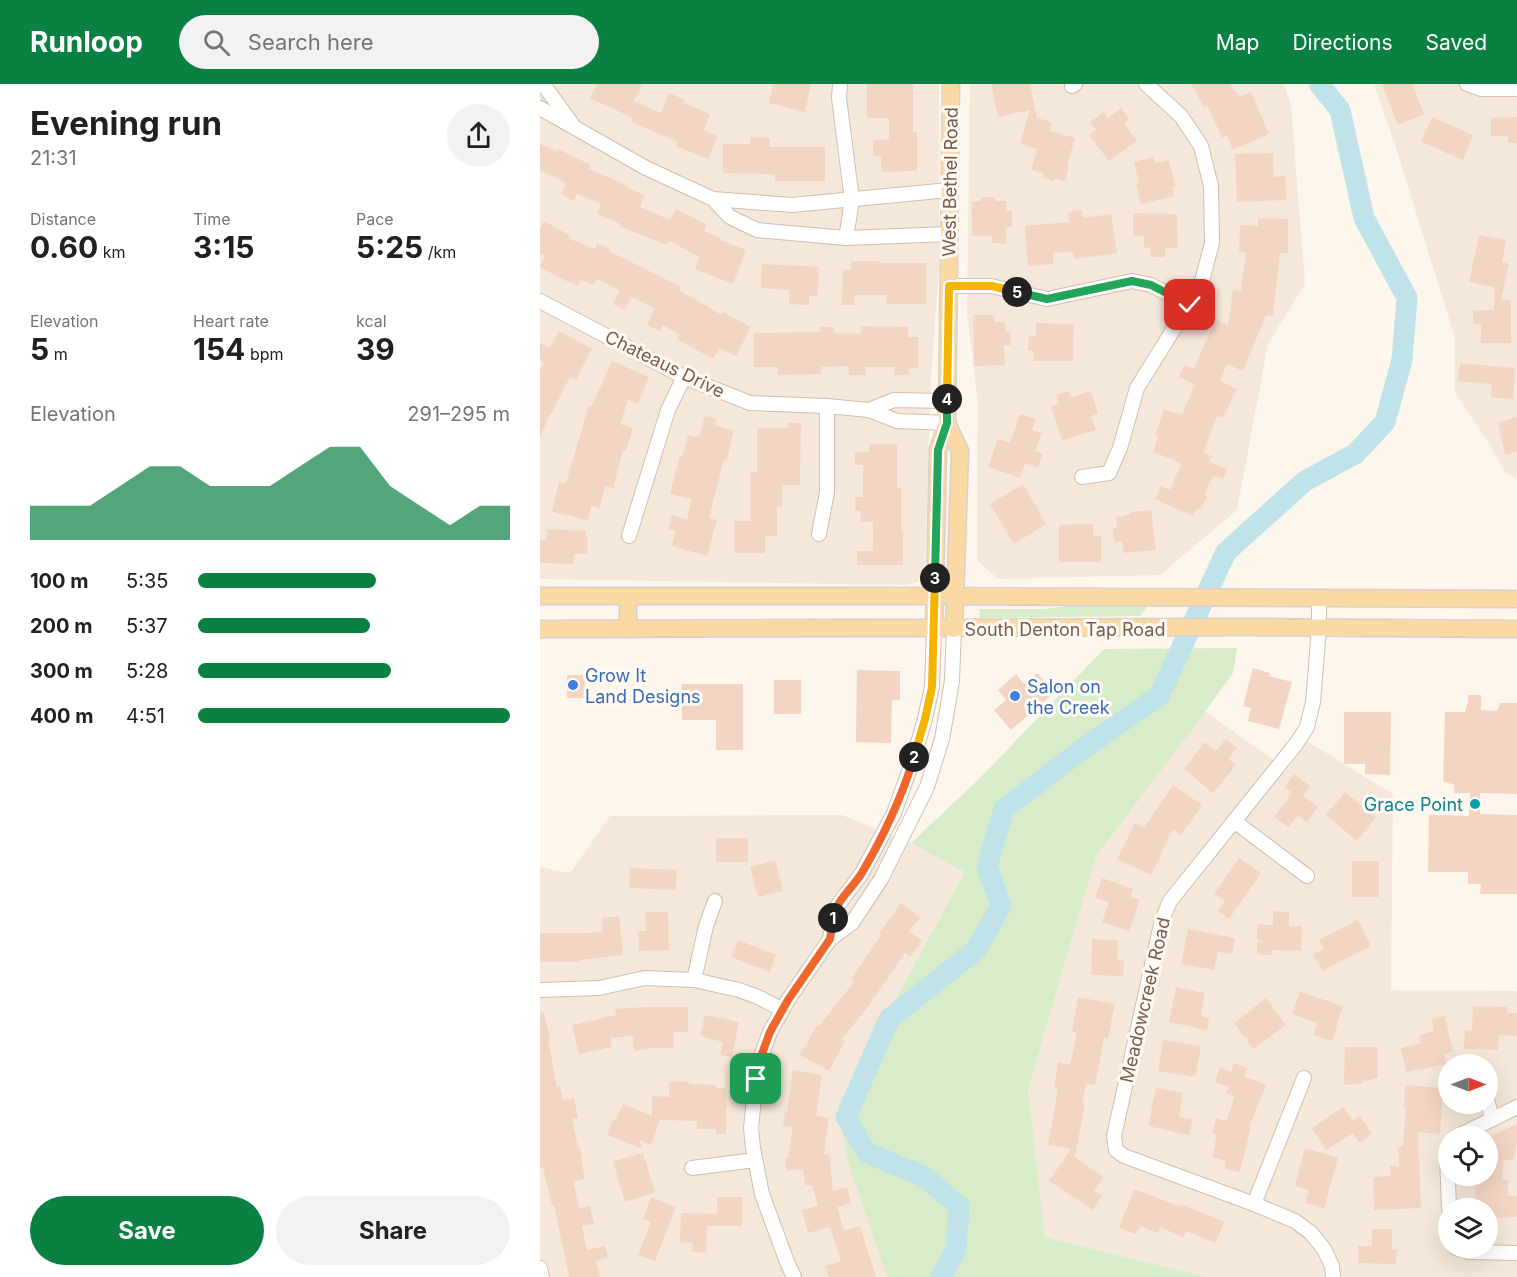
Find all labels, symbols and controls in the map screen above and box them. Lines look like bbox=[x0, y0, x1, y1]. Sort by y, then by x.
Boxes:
search box bbox=[179, 15, 599, 69]
text: Runloop bbox=[30, 25, 143, 59]
icon: search bbox=[200, 26, 233, 59]
text: Search here bbox=[248, 29, 374, 55]
text: Map bbox=[1216, 30, 1259, 55]
text: Directions bbox=[1292, 30, 1393, 55]
text: Saved bbox=[1426, 30, 1487, 55]
text: Evening run bbox=[30, 103, 222, 143]
button: share bbox=[447, 104, 510, 167]
street label: West Bethel Road bbox=[938, 107, 962, 257]
text: 21:31 bbox=[30, 146, 77, 170]
text: Distance bbox=[30, 209, 96, 229]
text: Time bbox=[193, 209, 231, 229]
text: Pace bbox=[356, 209, 394, 229]
text: 0.60 bbox=[30, 229, 98, 265]
text: 3:15 bbox=[193, 229, 255, 265]
text: 5:25 bbox=[356, 229, 423, 265]
text: km bbox=[98, 242, 126, 262]
text: /km bbox=[423, 242, 456, 262]
pin: 5 bbox=[1002, 277, 1032, 307]
pin bbox=[1164, 279, 1215, 330]
text: 5 bbox=[1012, 282, 1022, 302]
icon: check bbox=[1173, 288, 1206, 321]
text: Elevation bbox=[30, 311, 99, 331]
text: Heart rate bbox=[193, 311, 269, 331]
text: kcal bbox=[356, 311, 387, 331]
street label: Chateaus Drive bbox=[602, 326, 728, 402]
text: 5 bbox=[30, 331, 49, 367]
text: 154 bbox=[193, 331, 245, 367]
text: 39 bbox=[356, 331, 395, 367]
text: m bbox=[49, 344, 68, 364]
text: bpm bbox=[245, 344, 284, 364]
pin: 4 bbox=[932, 384, 962, 414]
text: 4 bbox=[942, 389, 952, 409]
text: Elevation bbox=[30, 402, 116, 426]
text: 291–295 m bbox=[407, 402, 510, 426]
pin: 3 bbox=[920, 563, 950, 593]
text: 3 bbox=[930, 568, 940, 588]
text: 100 m bbox=[30, 569, 89, 593]
text: 5:35 bbox=[126, 569, 168, 593]
text: 200 m bbox=[30, 614, 93, 638]
text: 5:37 bbox=[126, 614, 168, 638]
street label: South Denton Tap Road bbox=[965, 619, 1165, 640]
text: 300 m bbox=[30, 659, 93, 683]
text: 5:28 bbox=[126, 659, 169, 683]
place label: Grow It Land Designs bbox=[585, 665, 701, 707]
place label: Salon on the Creek bbox=[1027, 676, 1110, 718]
marker: Grow It Land Designs bbox=[566, 678, 580, 692]
marker: Salon on the Creek bbox=[1008, 689, 1022, 703]
text: 400 m bbox=[30, 704, 94, 728]
text: 4:51 bbox=[126, 704, 165, 728]
pin: 2 bbox=[899, 742, 929, 772]
text: 2 bbox=[909, 747, 919, 767]
place label: Grace Point bbox=[1364, 794, 1463, 815]
marker: Grace Point bbox=[1468, 797, 1482, 811]
pin: 1 bbox=[818, 903, 848, 933]
text: 1 bbox=[830, 908, 836, 928]
street label: Meadowcreek Road bbox=[1116, 915, 1174, 1085]
pin bbox=[730, 1053, 781, 1104]
north arrow bbox=[1438, 1054, 1498, 1114]
map controls bbox=[1438, 1054, 1498, 1258]
icon: arrive bbox=[739, 1062, 772, 1095]
button: locate bbox=[1438, 1126, 1498, 1186]
button: Save bbox=[30, 1196, 264, 1265]
button: Share bbox=[276, 1196, 510, 1265]
button: layers bbox=[1438, 1198, 1498, 1258]

